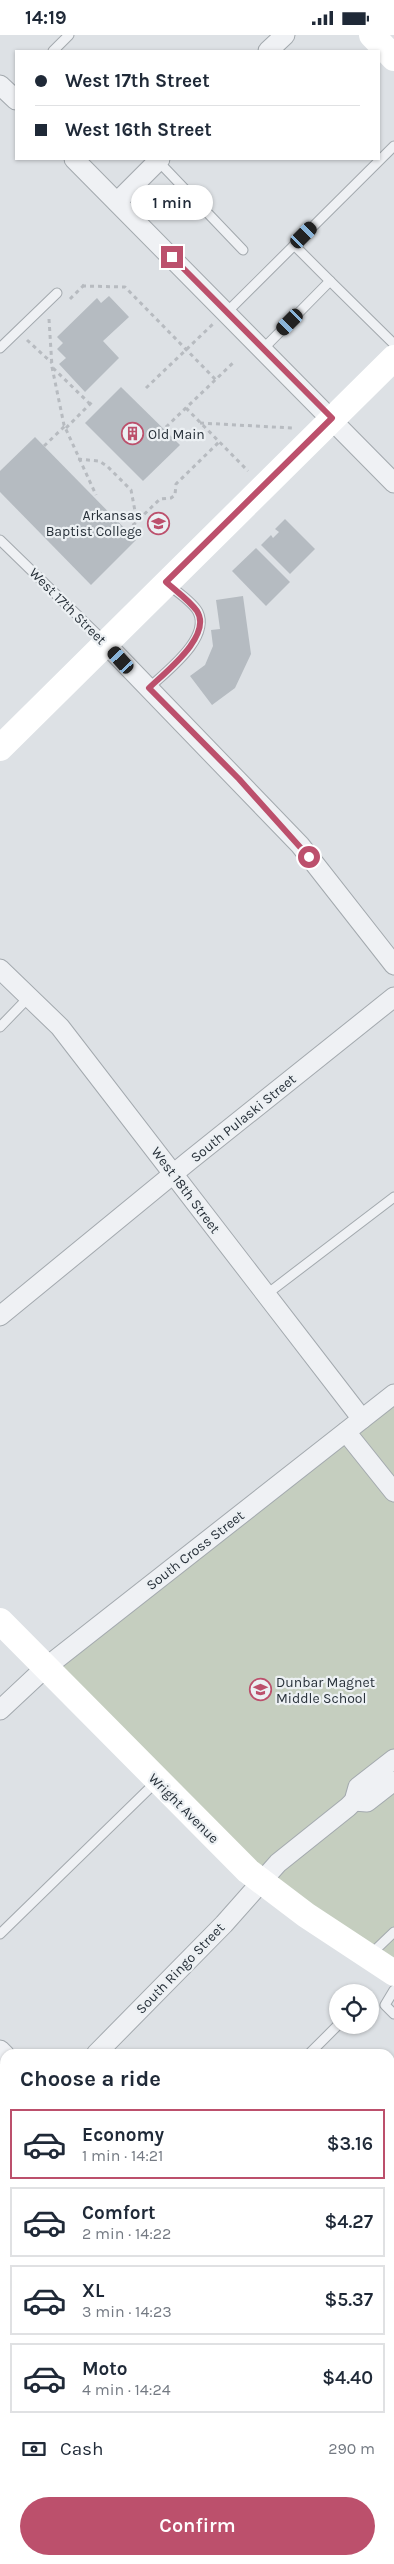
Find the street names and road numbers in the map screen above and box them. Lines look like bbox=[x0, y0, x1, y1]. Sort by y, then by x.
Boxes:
street label: West 17th Street bbox=[26, 564, 110, 648]
street label: South Pulaski Street bbox=[187, 1071, 299, 1166]
street label: West 18th Street bbox=[148, 1144, 224, 1237]
street label: South Cross Street bbox=[143, 1507, 248, 1594]
street label: Wright Avenue bbox=[145, 1770, 222, 1847]
street label: South Ringo Street bbox=[133, 1919, 228, 2017]

